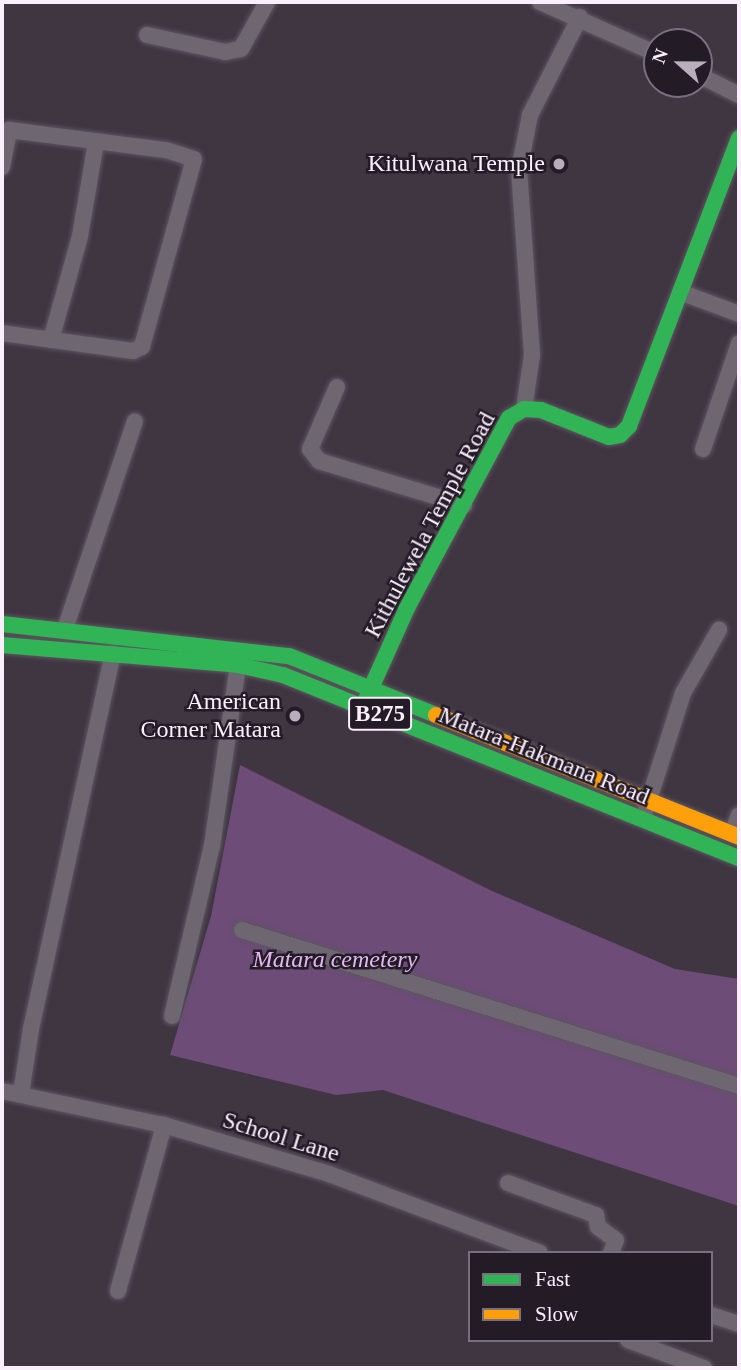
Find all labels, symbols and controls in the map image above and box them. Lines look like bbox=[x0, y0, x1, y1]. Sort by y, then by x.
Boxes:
north arrow bbox=[643, 28, 713, 98]
text: N bbox=[648, 46, 672, 66]
place label: Kitulwana Temple bbox=[367, 150, 545, 178]
marker: Kitulwana Temple bbox=[551, 156, 567, 172]
street label: Kithulewela Temple Road bbox=[358, 407, 502, 643]
place label: American Corner Matara bbox=[140, 688, 281, 744]
road number: B275 bbox=[347, 694, 413, 734]
street label: Matara-Hakmana Road bbox=[434, 701, 654, 811]
marker: American Corner Matara bbox=[287, 708, 303, 724]
park label: Matara cemetery bbox=[253, 946, 417, 974]
street label: School Lane bbox=[219, 1106, 343, 1168]
legend bbox=[468, 1251, 713, 1342]
text: Fast bbox=[535, 1267, 570, 1291]
text: Slow bbox=[535, 1302, 578, 1326]

